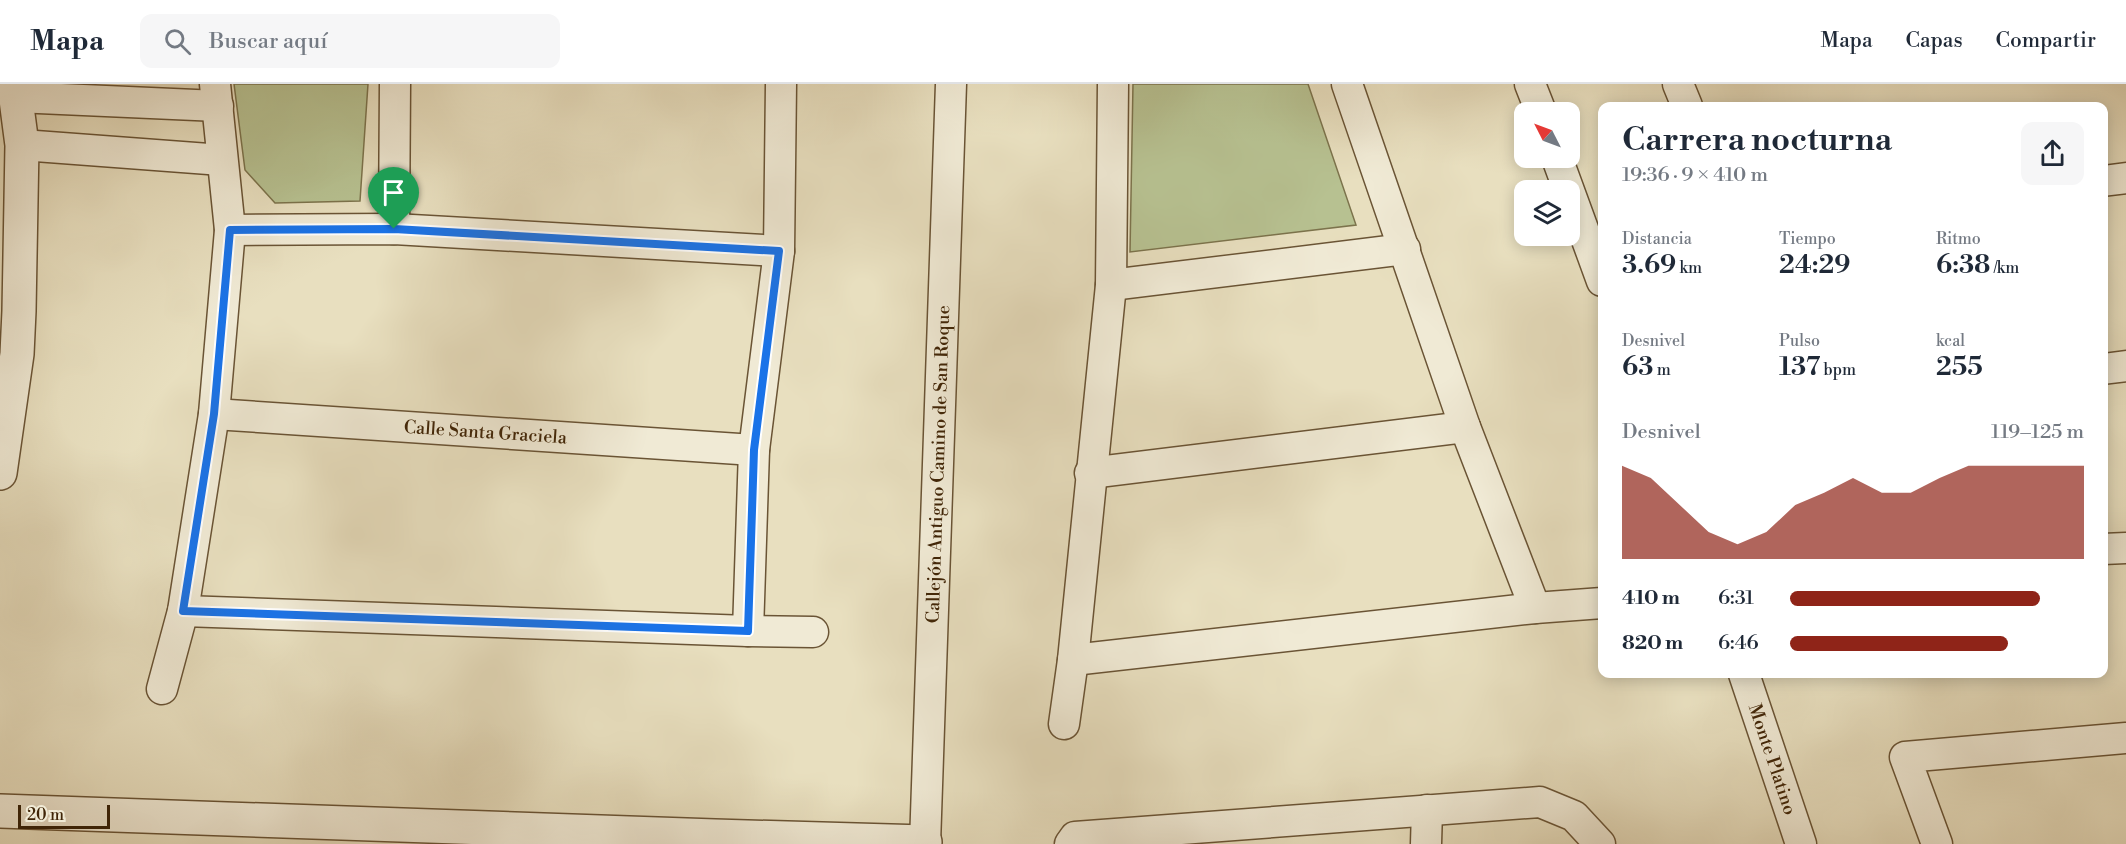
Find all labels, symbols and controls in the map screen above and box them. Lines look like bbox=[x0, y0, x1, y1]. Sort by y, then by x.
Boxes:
search box bbox=[140, 14, 560, 68]
text: Mapa bbox=[30, 24, 104, 59]
icon: search bbox=[161, 25, 194, 58]
text: Buscar aquí bbox=[209, 28, 328, 55]
text: Mapa bbox=[1821, 28, 1873, 54]
text: Capas bbox=[1906, 28, 1963, 54]
text: Compartir bbox=[1996, 28, 2096, 54]
north arrow bbox=[1514, 102, 1580, 168]
map controls bbox=[1514, 102, 1580, 246]
text: Carrera nocturna bbox=[1622, 120, 1892, 161]
button: share bbox=[2021, 122, 2084, 185]
text: 19:36 · 9 × 410 m bbox=[1622, 163, 1768, 188]
pin bbox=[368, 167, 419, 229]
icon: arrive bbox=[377, 176, 410, 209]
button: layers bbox=[1514, 180, 1580, 246]
text: Distancia bbox=[1622, 229, 1692, 249]
text: Tiempo bbox=[1779, 229, 1836, 249]
text: Ritmo bbox=[1936, 229, 1981, 249]
text: 3.69 bbox=[1622, 249, 1676, 281]
text: 24:29 bbox=[1779, 249, 1850, 281]
text: 6:38 bbox=[1936, 249, 1990, 281]
text: km bbox=[1676, 258, 1702, 278]
text: /km bbox=[1990, 258, 2019, 278]
street label: Callejón Antiguo Camino de San Roque bbox=[922, 305, 955, 624]
text: Desnivel bbox=[1622, 331, 1685, 351]
text: Pulso bbox=[1779, 331, 1820, 351]
text: kcal bbox=[1936, 331, 1965, 351]
text: 63 bbox=[1622, 351, 1653, 383]
text: 137 bbox=[1779, 351, 1820, 383]
text: 255 bbox=[1936, 351, 1983, 383]
text: m bbox=[1653, 360, 1671, 380]
text: bpm bbox=[1820, 360, 1856, 380]
street label: Calle Santa Graciela bbox=[403, 416, 569, 450]
text: Desnivel bbox=[1622, 420, 1701, 445]
text: 119–125 m bbox=[1991, 420, 2084, 445]
text: 410 m bbox=[1622, 586, 1680, 611]
text: 6:31 bbox=[1718, 586, 1754, 611]
text: 820 m bbox=[1622, 631, 1683, 656]
text: 6:46 bbox=[1718, 631, 1759, 656]
street label: Monte Platino bbox=[1743, 701, 1801, 818]
scale bar bbox=[18, 802, 110, 830]
text: 20 m bbox=[27, 805, 64, 825]

